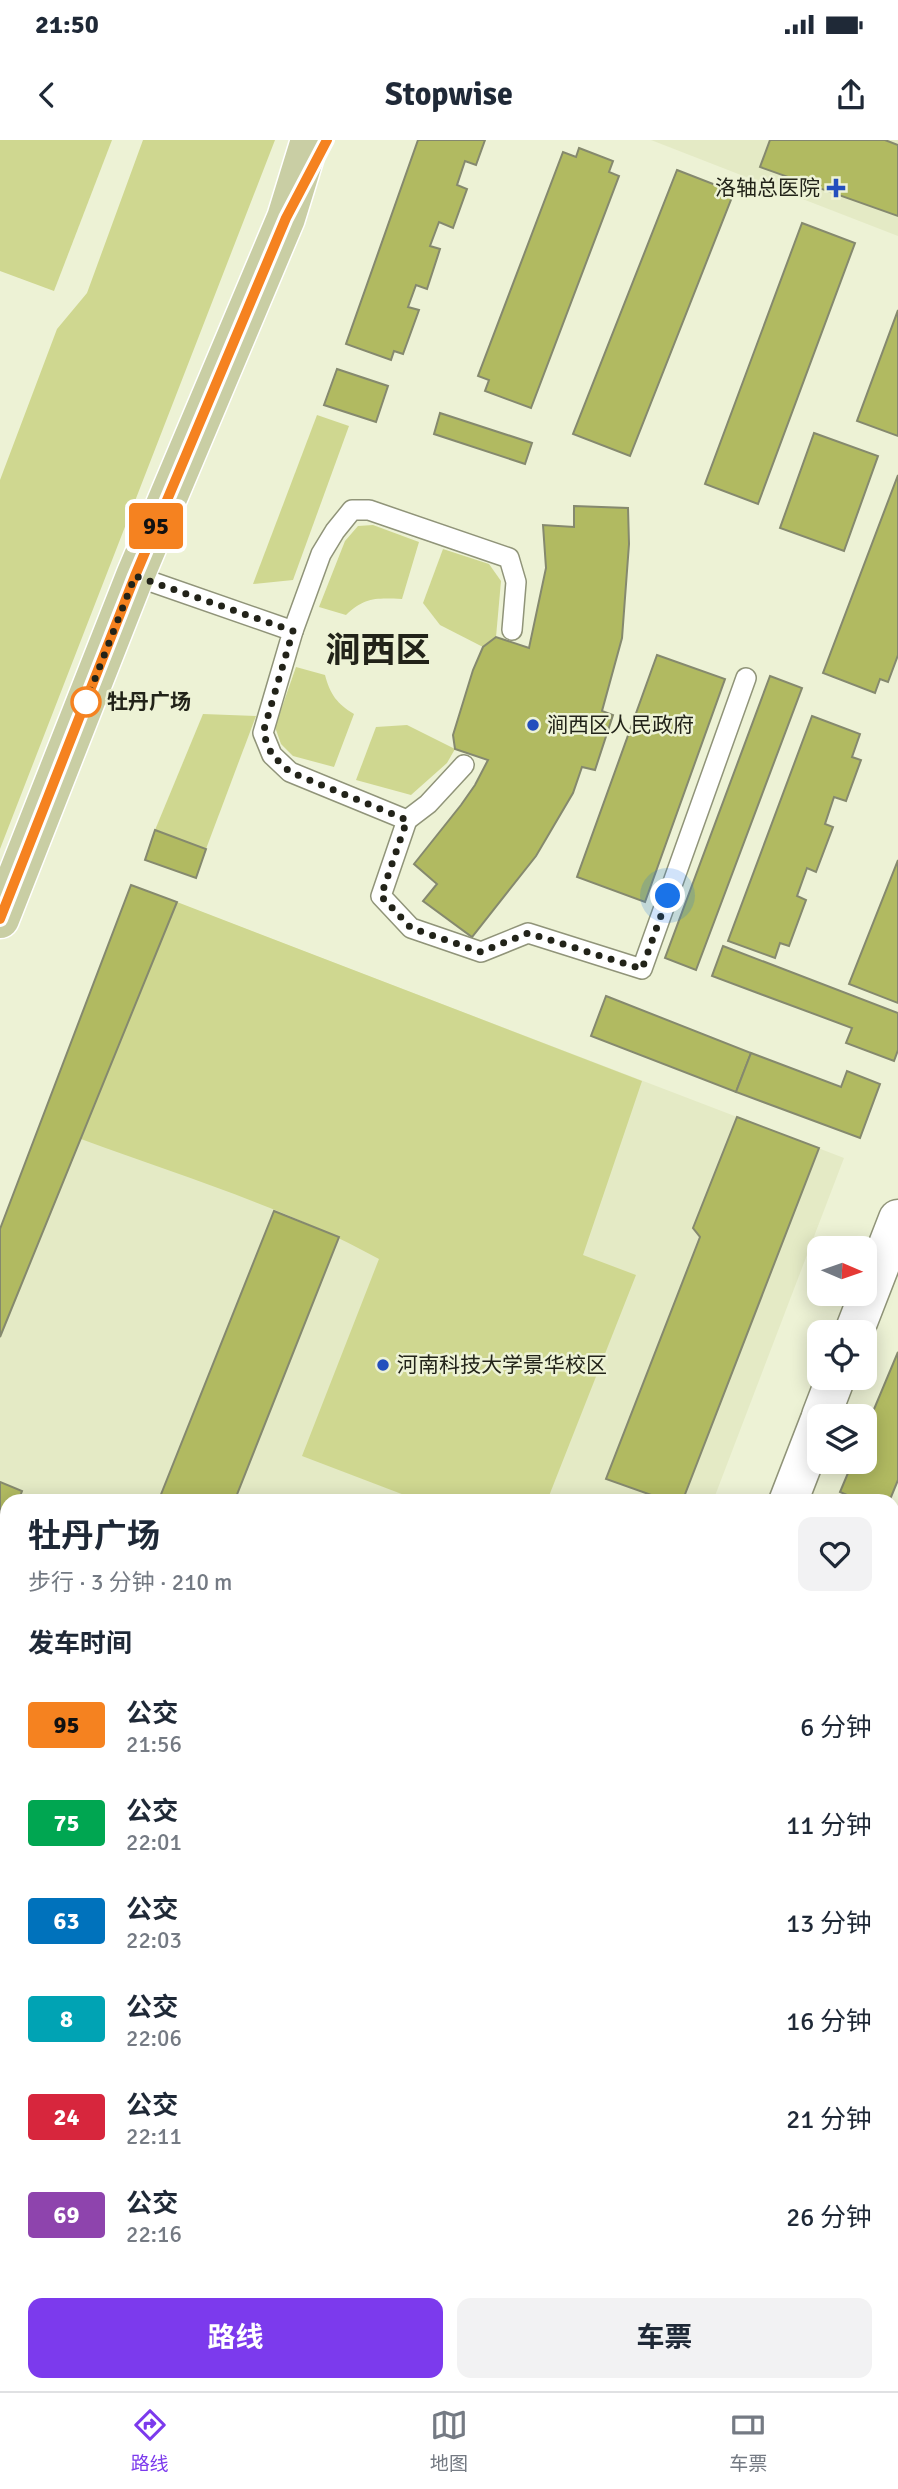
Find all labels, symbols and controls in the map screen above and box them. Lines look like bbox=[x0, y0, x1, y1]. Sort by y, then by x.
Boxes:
text: 21:50 bbox=[35, 9, 99, 41]
text: Stopwise bbox=[385, 75, 513, 114]
icon: back bbox=[28, 76, 66, 114]
icon: share bbox=[832, 76, 870, 114]
place label: 洛轴总医院 bbox=[715, 175, 820, 201]
marker: 洛轴总医院 bbox=[826, 178, 846, 198]
line badge: 95 bbox=[124, 503, 188, 549]
text: 95 bbox=[143, 511, 169, 541]
district label: 涧西区 bbox=[325, 629, 431, 672]
marker: 牡丹广场 bbox=[71, 687, 101, 717]
place label: 牡丹广场 bbox=[107, 689, 191, 715]
place label: 涧西区人民政府 bbox=[547, 712, 694, 738]
marker: 涧西区人民政府 bbox=[525, 717, 541, 733]
your location bbox=[650, 878, 685, 913]
north arrow bbox=[807, 1236, 877, 1306]
map controls bbox=[807, 1236, 877, 1474]
button: locate bbox=[807, 1320, 877, 1390]
place label: 河南科技大学景华校区 bbox=[397, 1352, 607, 1378]
marker: 河南科技大学景华校区 bbox=[375, 1357, 391, 1373]
button: layers bbox=[807, 1404, 877, 1474]
text: 牡丹广场 bbox=[28, 1516, 160, 1557]
button: heart bbox=[798, 1517, 872, 1591]
text: 步行 · 3 分钟 · 210 m bbox=[28, 1568, 232, 1597]
text: 发车时间 bbox=[28, 1628, 132, 1660]
text: 公交 bbox=[126, 1698, 178, 1730]
text: 95 bbox=[54, 1710, 79, 1740]
text: 6 分钟 bbox=[800, 1712, 872, 1744]
text: 21:56 bbox=[126, 1730, 182, 1759]
text: 公交 bbox=[126, 1796, 178, 1828]
text: 75 bbox=[54, 1808, 79, 1838]
text: 11 分钟 bbox=[786, 1810, 872, 1842]
text: 22:01 bbox=[126, 1828, 182, 1857]
text: 公交 bbox=[126, 1894, 178, 1926]
text: 63 bbox=[54, 1906, 79, 1936]
text: 13 分钟 bbox=[786, 1908, 872, 1940]
text: 22:03 bbox=[126, 1926, 182, 1955]
text: 公交 bbox=[126, 1992, 178, 2024]
text: 8 bbox=[60, 2004, 73, 2034]
text: 16 分钟 bbox=[786, 2006, 872, 2038]
text: 22:06 bbox=[126, 2024, 182, 2053]
text: 公交 bbox=[126, 2090, 178, 2122]
text: 24 bbox=[54, 2102, 79, 2132]
text: 21 分钟 bbox=[786, 2104, 872, 2136]
text: 22:11 bbox=[126, 2122, 182, 2151]
text: 公交 bbox=[126, 2188, 178, 2220]
text: 69 bbox=[54, 2200, 79, 2230]
text: 26 分钟 bbox=[786, 2202, 872, 2234]
text: 22:16 bbox=[126, 2220, 182, 2249]
button: 路线 bbox=[28, 2298, 443, 2378]
button: 车票 bbox=[457, 2298, 872, 2378]
tab: 路线 bbox=[131, 2406, 169, 2476]
tab: 地图 bbox=[430, 2406, 468, 2476]
tab: 车票 bbox=[729, 2406, 767, 2476]

